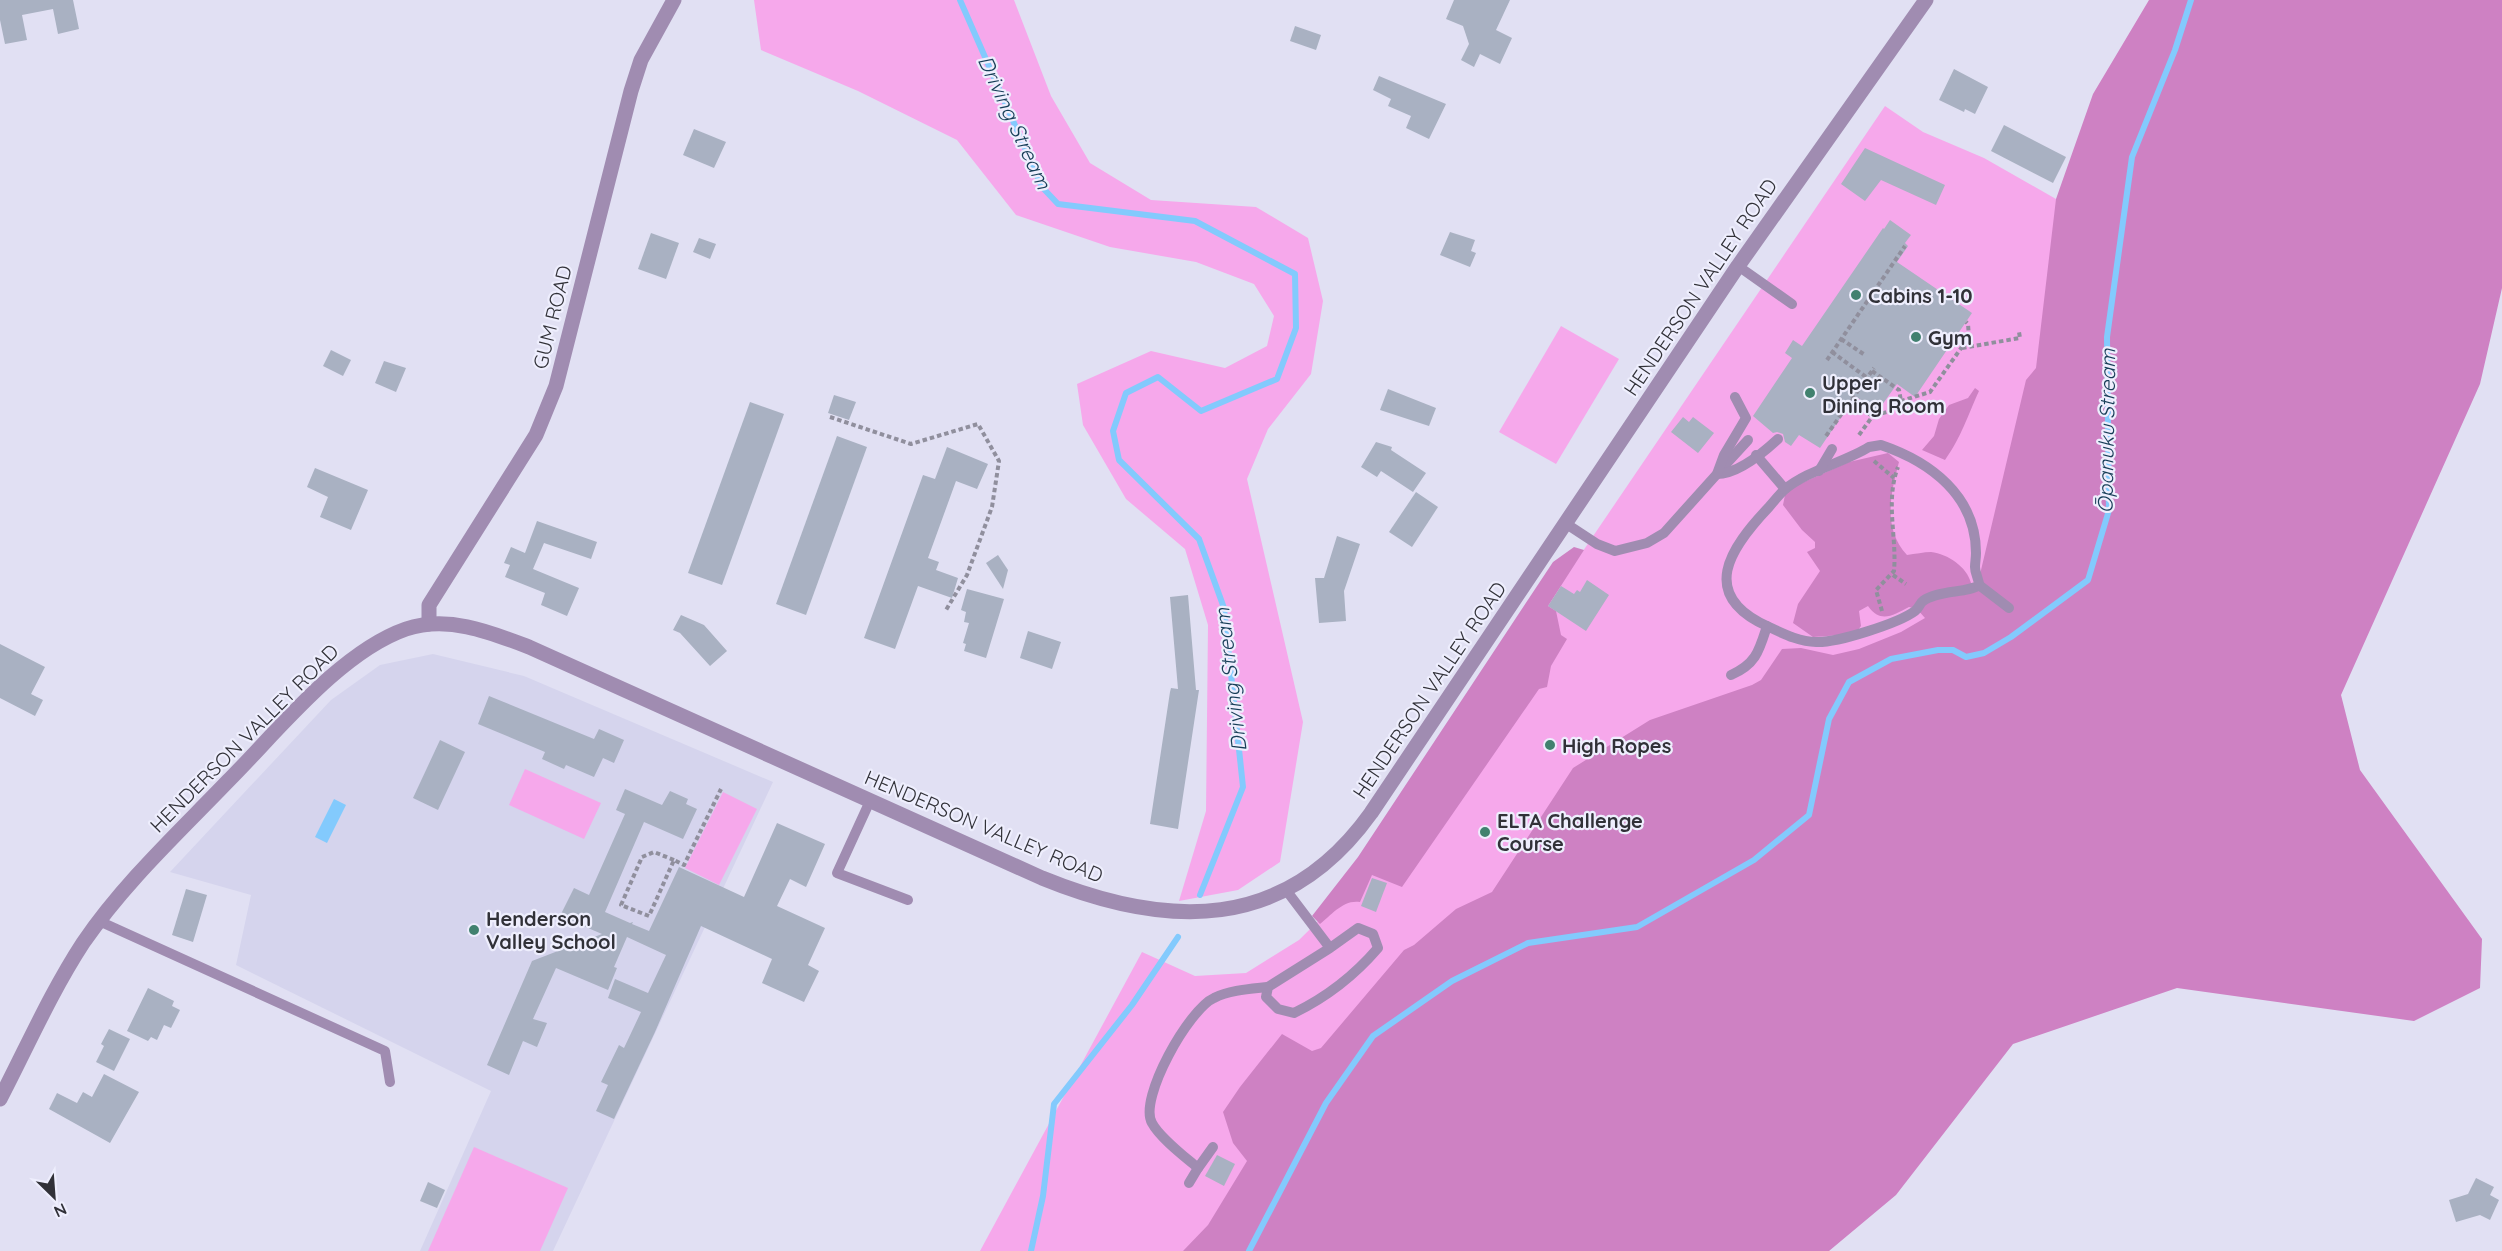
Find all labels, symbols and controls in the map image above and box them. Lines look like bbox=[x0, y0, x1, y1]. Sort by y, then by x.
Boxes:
water label: Driving Stream bbox=[973, 51, 1058, 194]
street label: HENDERSON VALLEY ROAD bbox=[1618, 174, 1782, 400]
street label: GUM ROAD bbox=[527, 263, 577, 371]
place label: Cabins 1-10 bbox=[1868, 283, 1973, 308]
marker: Cabins 1-10 bbox=[1849, 288, 1863, 302]
place label: Gym bbox=[1928, 325, 1972, 350]
marker: Gym bbox=[1909, 330, 1923, 344]
water label: Ōpanuku Stream bbox=[2092, 348, 2120, 514]
place label: Upper Dining Room bbox=[1822, 370, 1945, 418]
marker: Upper Dining Room bbox=[1803, 386, 1817, 400]
street label: HENDERSON VALLEY ROAD bbox=[1347, 577, 1511, 803]
water label: Driving Stream bbox=[1208, 606, 1252, 753]
street label: HENDERSON VALLEY ROAD bbox=[144, 638, 344, 838]
place label: High Ropes bbox=[1562, 733, 1671, 758]
marker: High Ropes bbox=[1543, 738, 1557, 752]
street label: HENDERSON VALLEY ROAD bbox=[861, 764, 1107, 888]
place label: ELTA Challenge Course bbox=[1497, 808, 1643, 856]
marker: ELTA Challenge Course bbox=[1478, 825, 1492, 839]
place label: Henderson Valley School bbox=[486, 906, 616, 954]
marker: Henderson Valley School bbox=[467, 923, 481, 937]
north arrow bbox=[24, 1167, 84, 1227]
text: N bbox=[51, 1199, 70, 1222]

